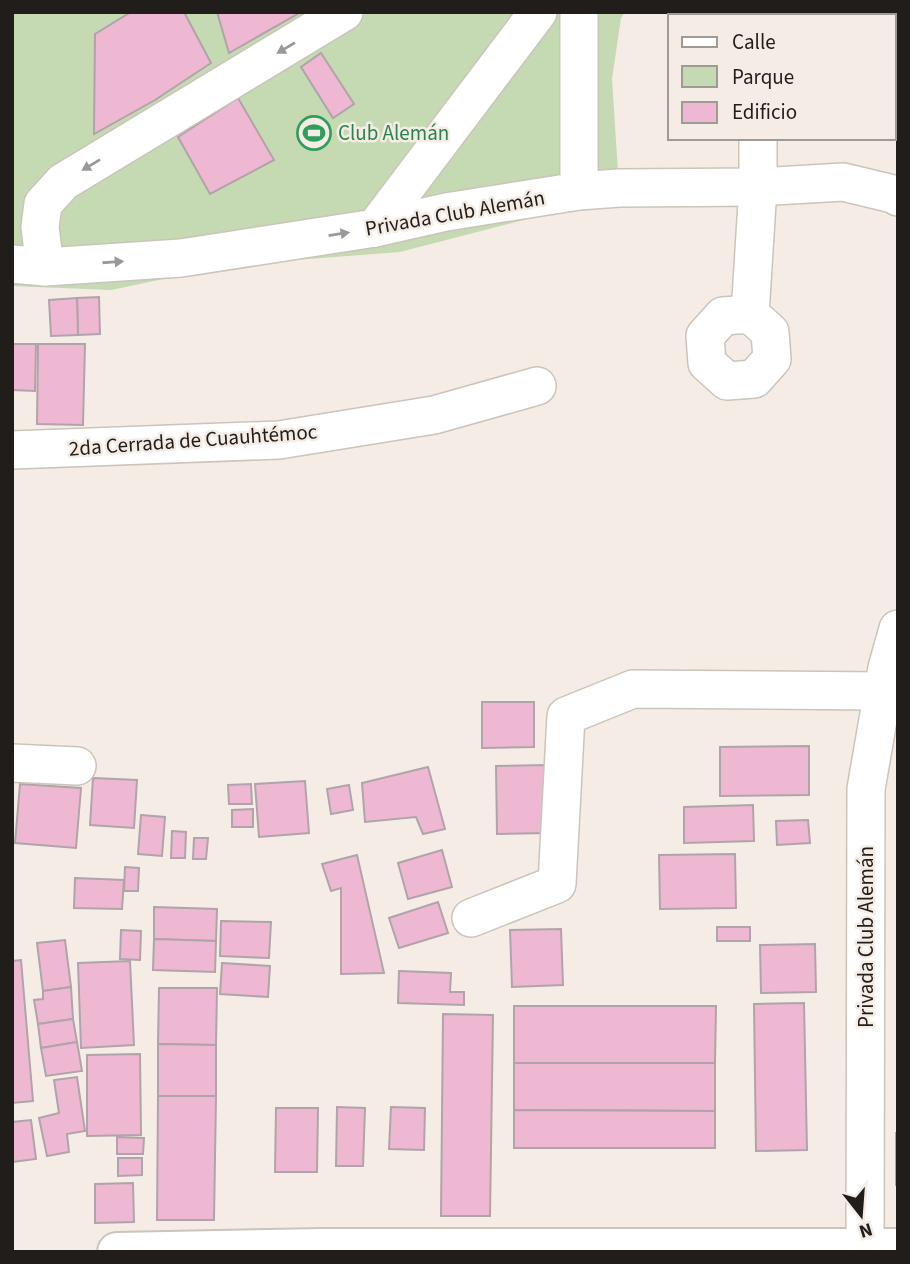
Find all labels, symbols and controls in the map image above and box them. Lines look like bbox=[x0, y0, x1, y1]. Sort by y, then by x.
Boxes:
legend bbox=[668, 14, 896, 140]
text: Calle bbox=[732, 27, 776, 57]
one-way arrow bbox=[276, 41, 295, 54]
text: Parque bbox=[732, 62, 794, 92]
text: Edificio bbox=[732, 97, 797, 127]
sports icon: Club Alemán bbox=[295, 114, 333, 152]
place label: Club Alemán bbox=[338, 118, 449, 148]
one-way arrow bbox=[82, 159, 101, 171]
street label: Privada Club Alemán bbox=[363, 182, 547, 244]
one-way arrow bbox=[328, 228, 350, 239]
one-way arrow bbox=[103, 257, 125, 268]
street label: 2da Cerrada de Cuauhtémoc bbox=[68, 416, 319, 464]
street label: Privada Club Alemán bbox=[851, 846, 881, 1028]
north arrow bbox=[826, 1180, 896, 1250]
text: N bbox=[856, 1215, 876, 1245]

